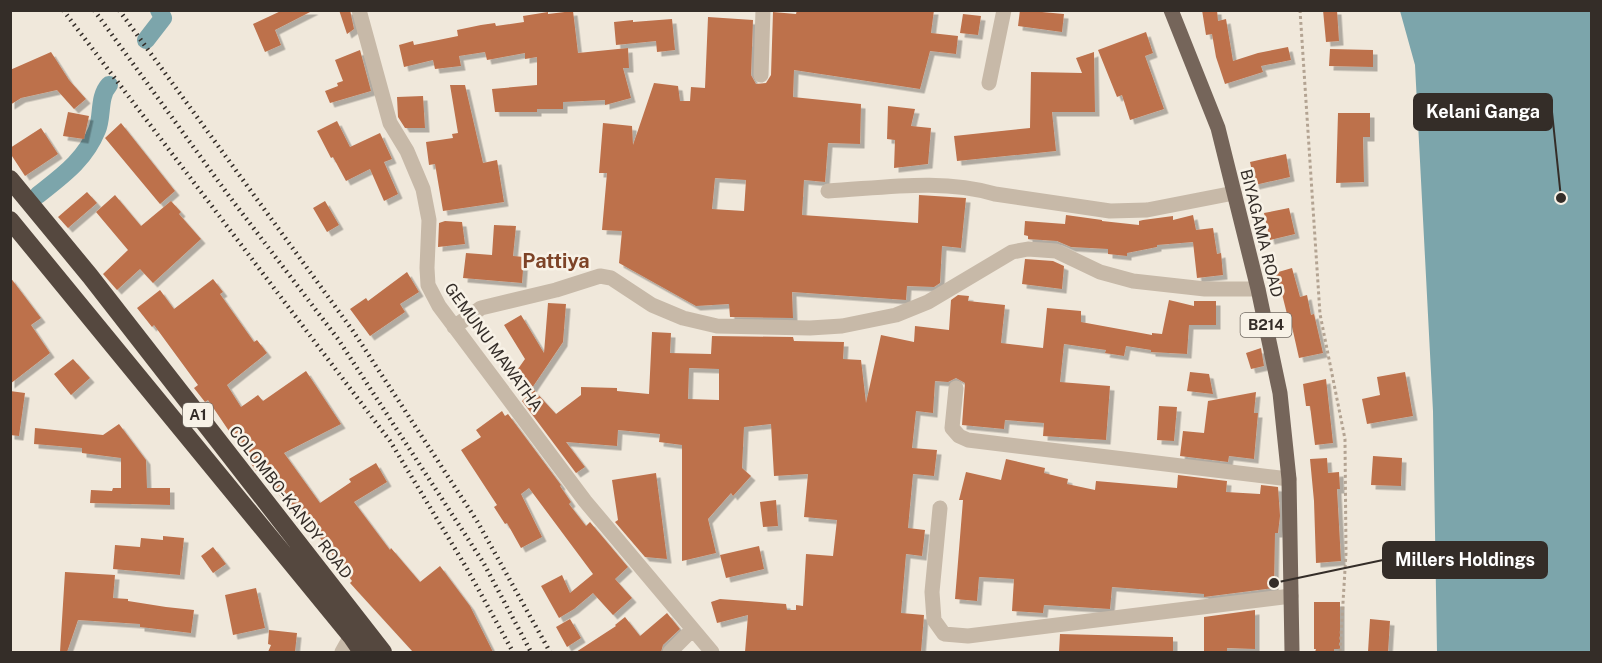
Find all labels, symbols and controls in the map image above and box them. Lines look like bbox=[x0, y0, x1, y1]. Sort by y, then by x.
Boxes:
callout: Kelani Ganga bbox=[1414, 94, 1552, 130]
text: Kelani Ganga bbox=[1426, 101, 1540, 122]
street label: BIYAGAMA ROAD bbox=[1236, 167, 1287, 299]
district label: Pattiya bbox=[522, 249, 590, 273]
street label: GEMUNU MAWATHA bbox=[441, 279, 547, 415]
road number: B214 bbox=[1240, 313, 1292, 337]
road number: A1 bbox=[183, 403, 213, 427]
street label: COLOMBO-KANDY ROAD bbox=[225, 422, 356, 583]
callout: Millers Holdings bbox=[1383, 542, 1547, 578]
text: Millers Holdings bbox=[1395, 549, 1535, 570]

